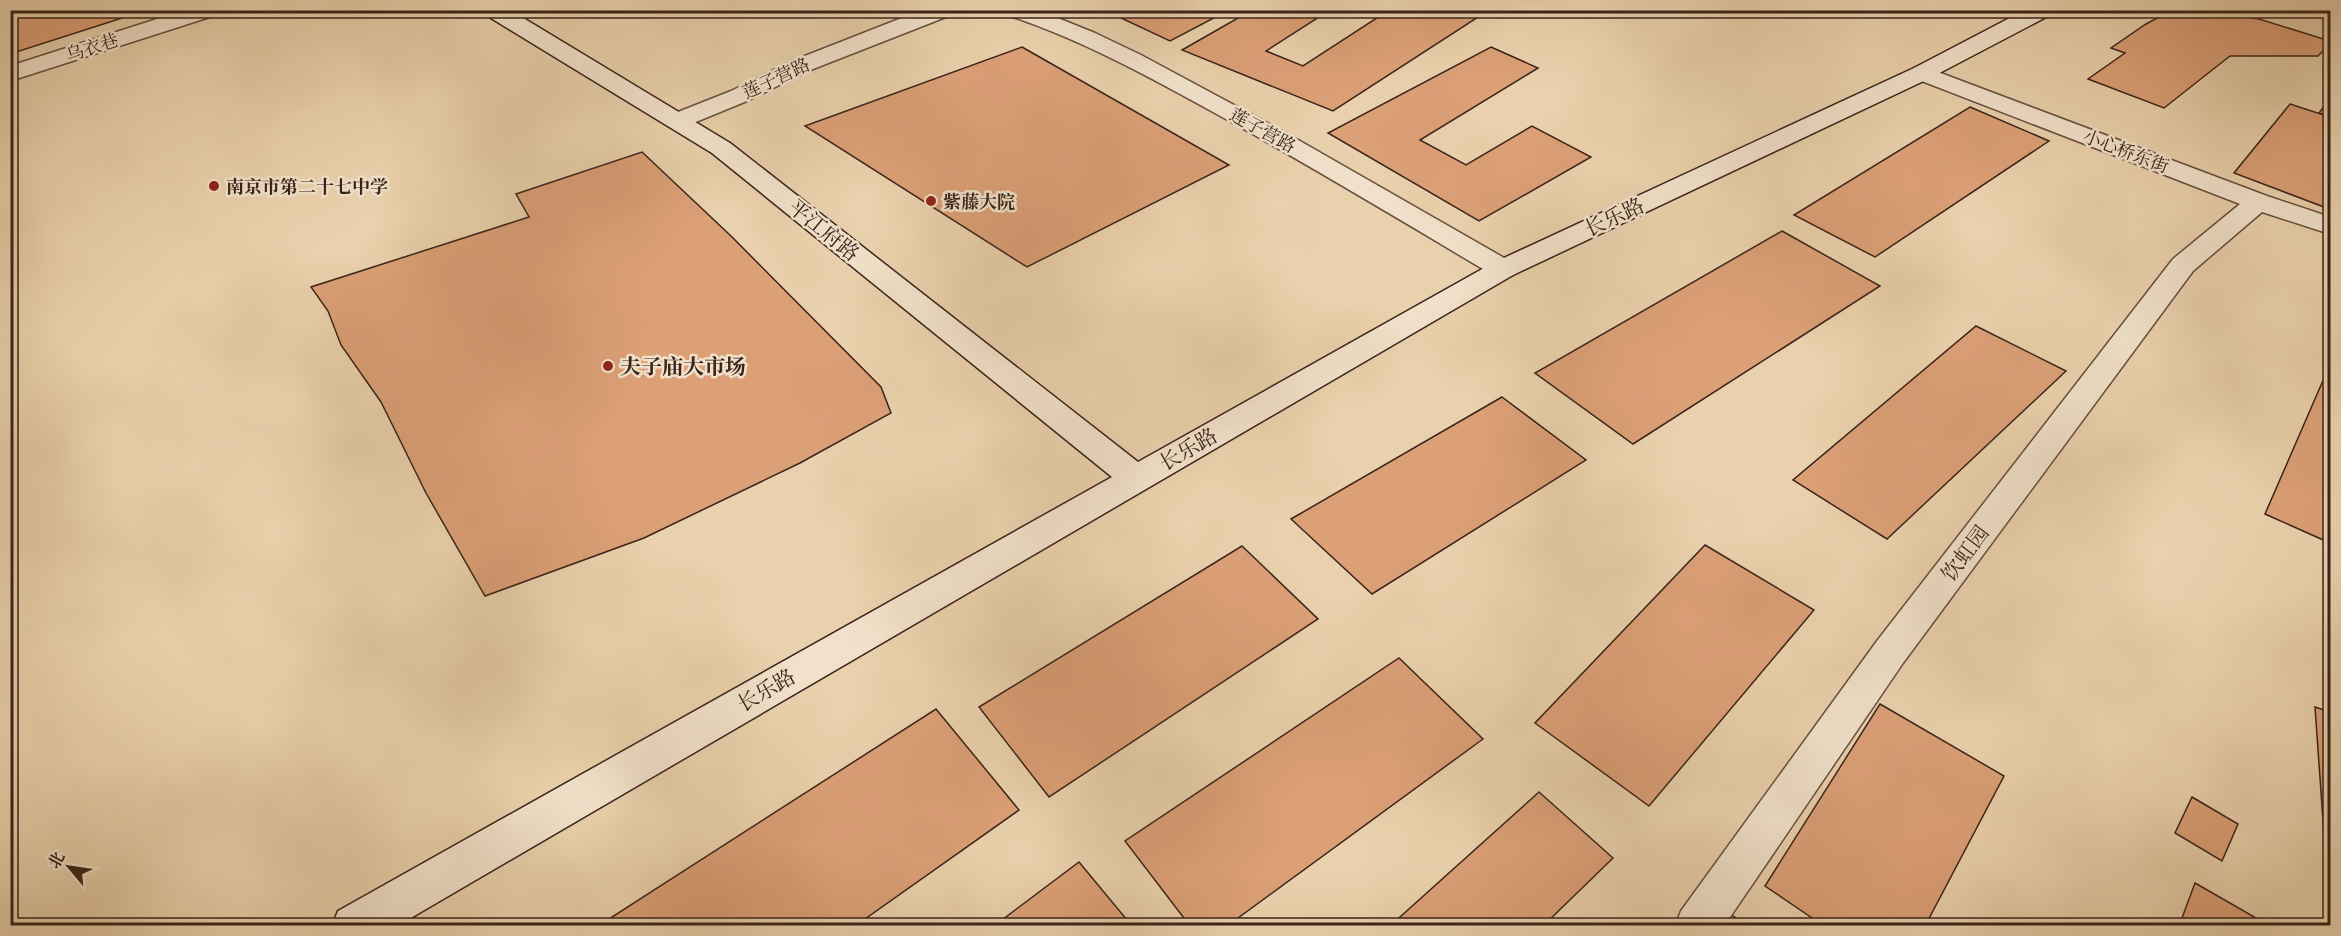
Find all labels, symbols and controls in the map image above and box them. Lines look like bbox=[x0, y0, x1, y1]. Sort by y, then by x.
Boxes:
street label: 乌衣巷 bbox=[62, 26, 122, 68]
street label: 莲子营路 bbox=[738, 51, 814, 105]
street label: 莲子营路 bbox=[1225, 101, 1301, 159]
street label: 小心桥东街 bbox=[2079, 122, 2173, 180]
place label: 南京市第二十七中学 bbox=[226, 173, 388, 200]
marker: 南京市第二十七中学 bbox=[207, 179, 221, 193]
place label: 紫藤大院 bbox=[943, 188, 1015, 215]
street label: 长乐路 bbox=[1579, 190, 1649, 244]
street label: 平江府路 bbox=[782, 192, 866, 268]
marker: 紫藤大院 bbox=[924, 194, 938, 208]
place label: 夫子庙大市场 bbox=[620, 351, 746, 382]
marker: 夫子庙大市场 bbox=[601, 359, 615, 373]
street label: 长乐路 bbox=[1153, 420, 1223, 478]
street label: 饮虹园 bbox=[1934, 519, 1996, 587]
street label: 长乐路 bbox=[731, 661, 801, 719]
north arrow bbox=[39, 837, 99, 897]
text: 北 bbox=[42, 847, 70, 873]

